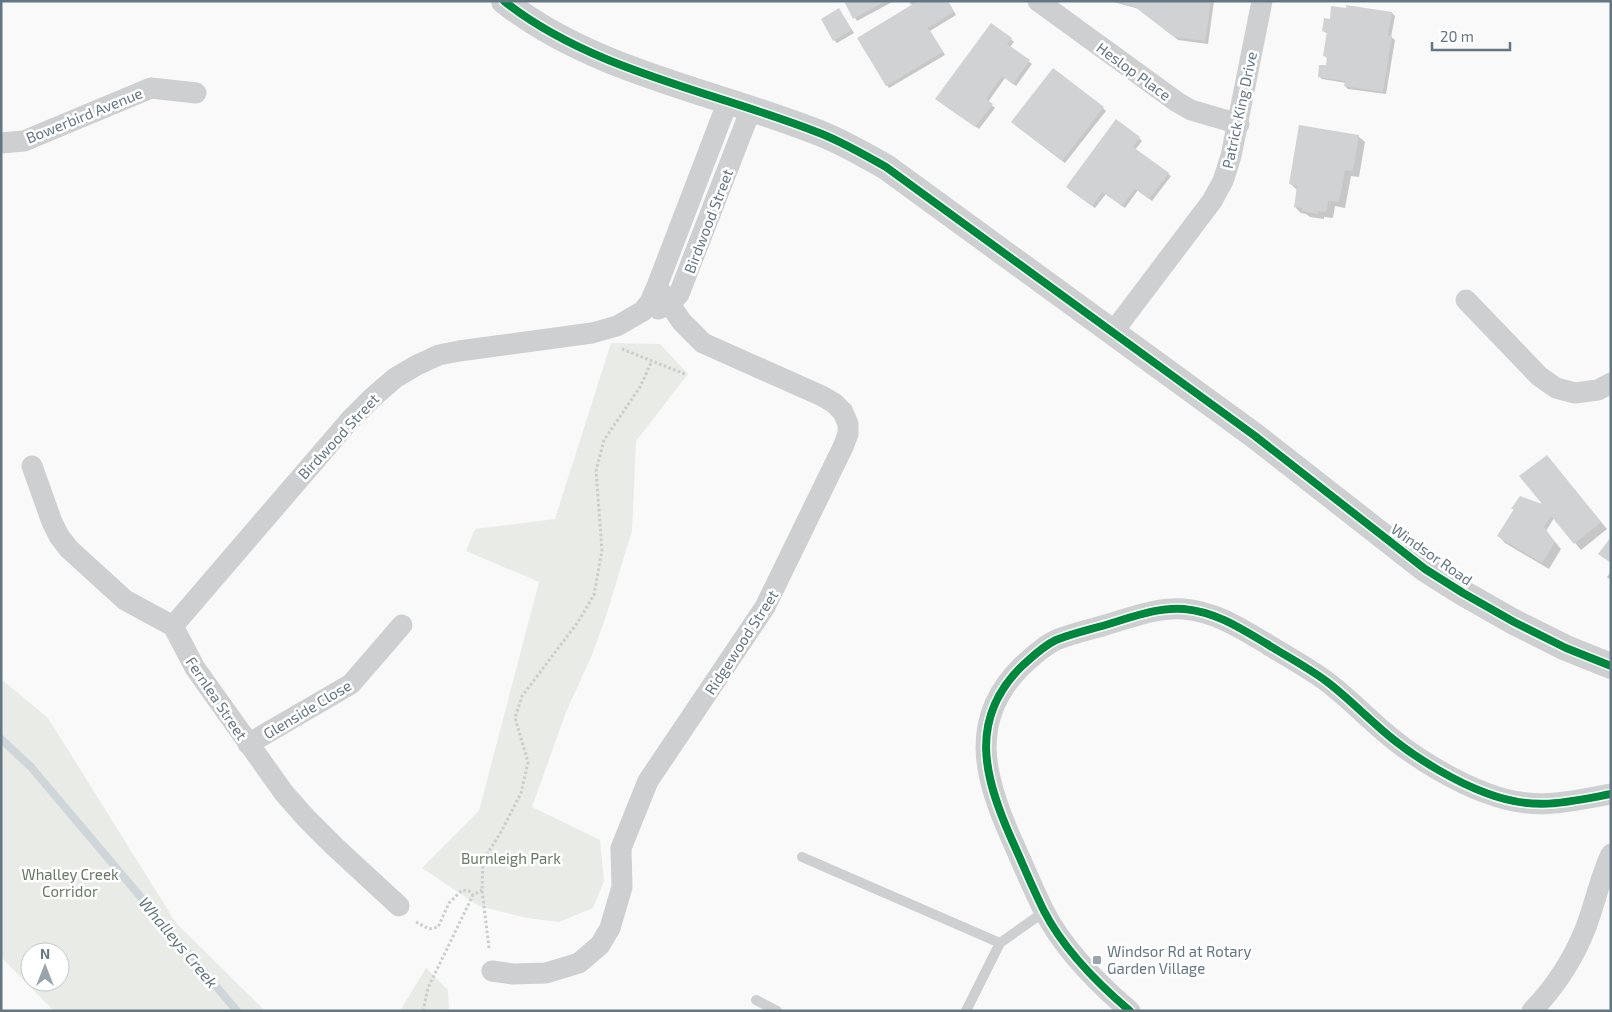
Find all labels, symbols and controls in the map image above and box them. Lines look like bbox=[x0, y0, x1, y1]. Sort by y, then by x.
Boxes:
scale bar bbox=[1432, 20, 1510, 52]
text: 20 m bbox=[1440, 27, 1474, 45]
street label: Heslop Place bbox=[1093, 38, 1175, 104]
street label: Patrick King Drive bbox=[1218, 50, 1260, 170]
street label: Bowerbird Avenue bbox=[23, 83, 145, 147]
street label: Birdwood Street bbox=[680, 166, 736, 276]
street label: Birdwood Street bbox=[294, 389, 382, 483]
street label: Windsor Road bbox=[1388, 519, 1476, 589]
street label: Ridgewood Street bbox=[701, 586, 782, 698]
street label: Fernlea Street bbox=[183, 653, 252, 743]
street label: Glenside Close bbox=[260, 676, 354, 742]
park label: Burnleigh Park bbox=[461, 849, 561, 867]
park label: Whalley Creek Corridor bbox=[21, 865, 119, 900]
water label: Whalleys Creek bbox=[135, 893, 222, 992]
north arrow bbox=[20, 942, 70, 992]
place label: Windsor Rd at Rotary Garden Village bbox=[1107, 942, 1252, 977]
text: N bbox=[40, 945, 50, 962]
marker: Windsor Rd at Rotary Garden Village bbox=[1091, 954, 1103, 966]

